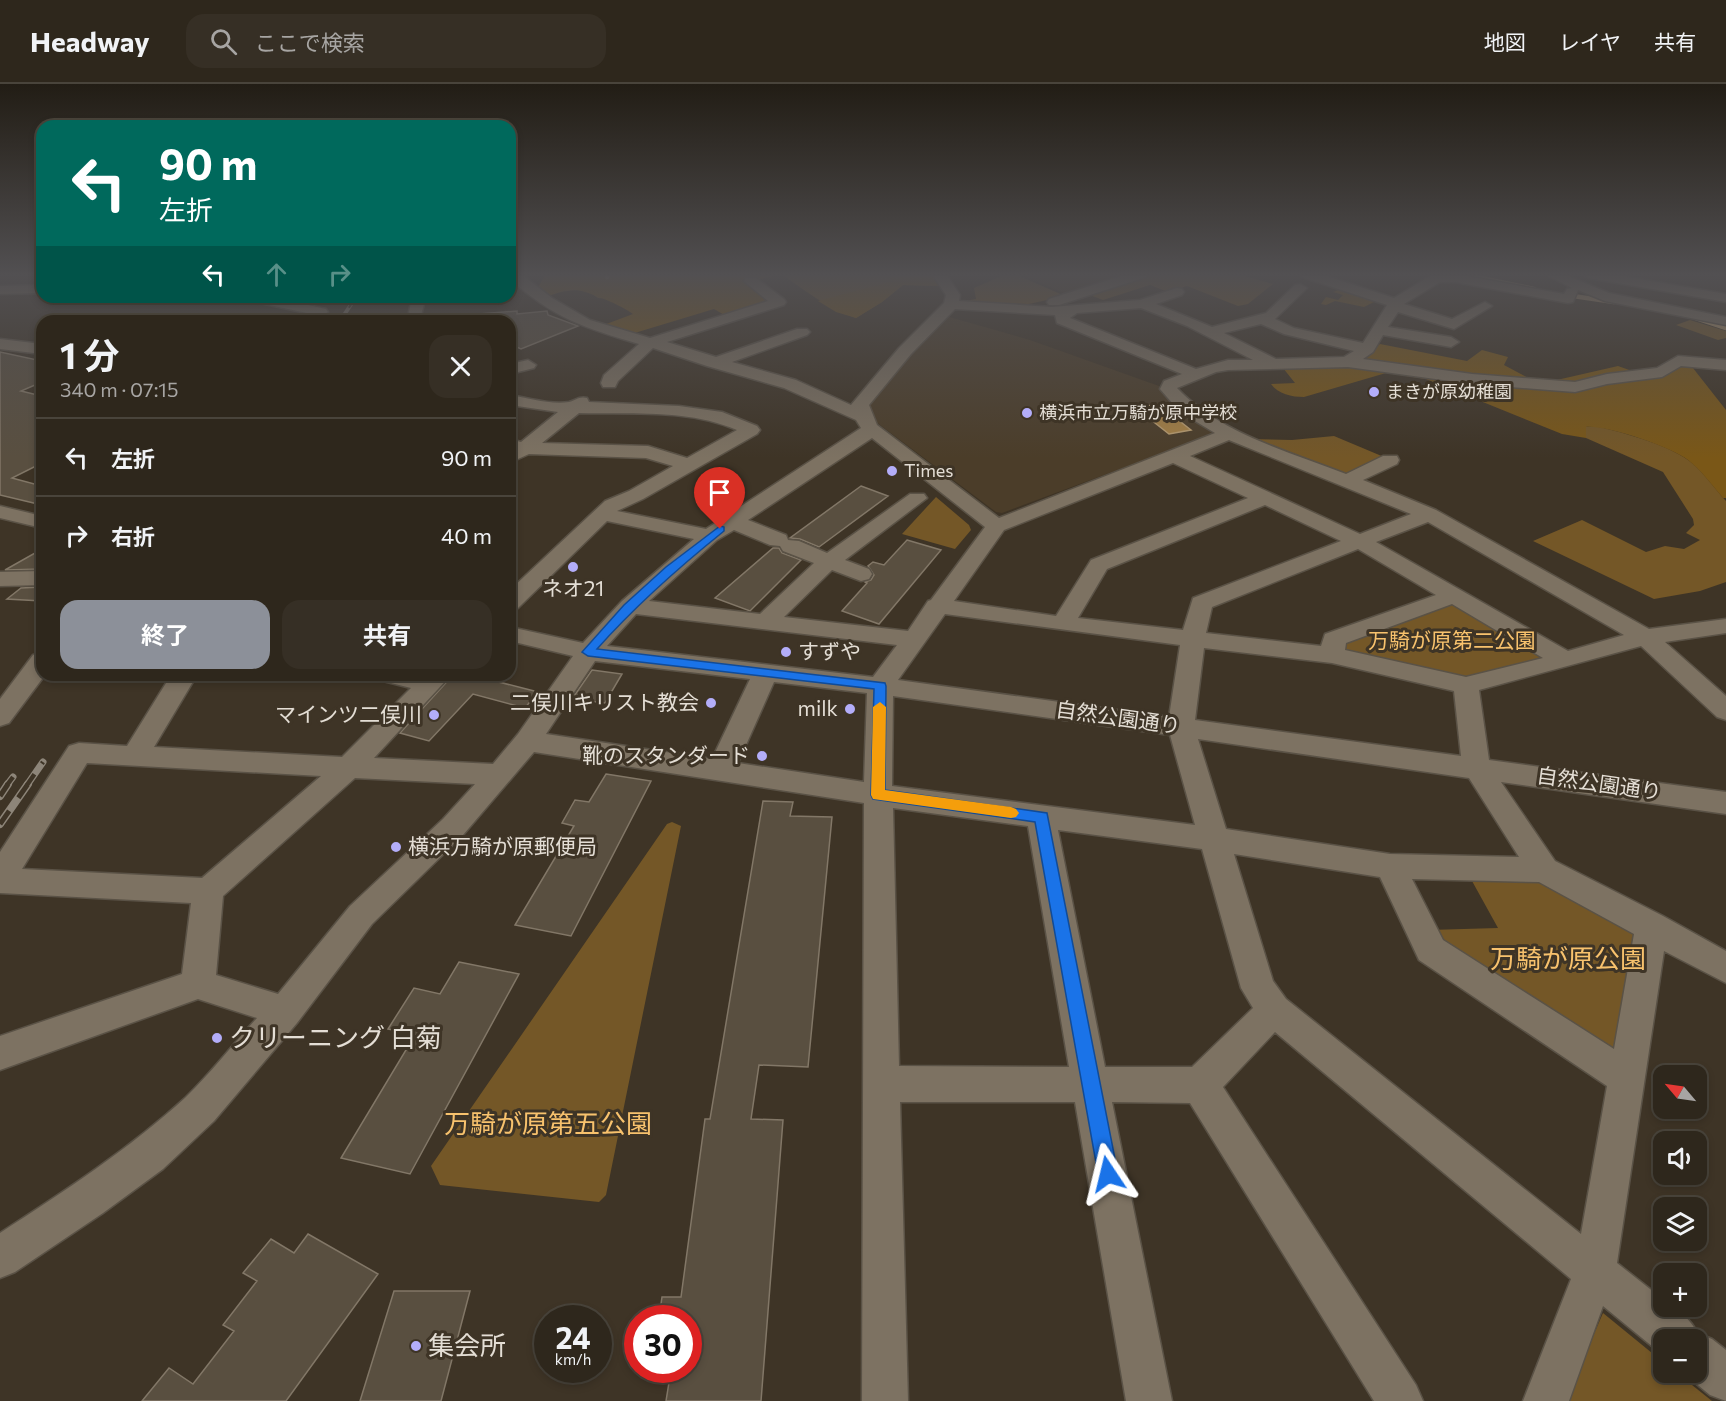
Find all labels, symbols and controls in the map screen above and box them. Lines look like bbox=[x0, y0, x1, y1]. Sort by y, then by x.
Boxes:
search box bbox=[186, 14, 606, 68]
text: Headway bbox=[30, 24, 150, 58]
icon: search bbox=[207, 25, 240, 58]
text: ここで検索 bbox=[255, 29, 365, 56]
text: 地図 bbox=[1484, 29, 1526, 54]
text: レイヤ bbox=[1559, 29, 1621, 54]
text: 共有 bbox=[1654, 29, 1696, 54]
text: 90 m bbox=[159, 137, 258, 189]
icon: left bbox=[60, 144, 138, 222]
text: 左折 bbox=[159, 193, 213, 226]
icon: left bbox=[197, 258, 230, 291]
icon: ahead bbox=[260, 258, 293, 291]
icon: right bbox=[323, 258, 356, 291]
text: 1 分 bbox=[60, 332, 119, 376]
button: close bbox=[429, 335, 492, 398]
text: 340 m · 07:15 bbox=[60, 377, 178, 401]
place label: まきが原幼稚園 bbox=[1386, 380, 1512, 402]
marker: まきが原幼稚園 bbox=[1367, 385, 1381, 399]
place label: 横浜市立万騎が原中学校 bbox=[1039, 401, 1237, 423]
marker: 横浜市立万騎が原中学校 bbox=[1020, 406, 1034, 420]
icon: left bbox=[60, 441, 93, 474]
text: 90 m bbox=[441, 444, 492, 471]
text: 左折 bbox=[111, 445, 155, 472]
place label: Times bbox=[904, 459, 954, 481]
marker: Times bbox=[885, 464, 899, 478]
pin bbox=[694, 467, 745, 529]
icon: arrive bbox=[703, 476, 736, 509]
icon: right bbox=[60, 519, 93, 552]
text: 40 m bbox=[441, 522, 492, 549]
text: 右折 bbox=[111, 523, 155, 550]
marker: ネオ21 bbox=[566, 560, 580, 574]
place label: ネオ21 bbox=[542, 575, 604, 600]
button: 終了 bbox=[60, 600, 270, 669]
button: 共有 bbox=[282, 600, 492, 669]
park label: 万騎が原第二公園 bbox=[1368, 627, 1536, 652]
place label: すずや bbox=[798, 638, 861, 663]
marker: すずや bbox=[779, 645, 793, 659]
place label: 二俣川キリスト教会 bbox=[510, 689, 699, 714]
place label: milk bbox=[798, 695, 838, 720]
street label: 自然公園通り bbox=[1054, 695, 1182, 738]
marker: 二俣川キリスト教会 bbox=[704, 696, 718, 710]
place label: マインツ二俣川 bbox=[275, 701, 422, 726]
marker: milk bbox=[843, 702, 857, 716]
marker: マインツ二俣川 bbox=[427, 708, 441, 722]
place label: 靴のスタンダード bbox=[582, 742, 750, 767]
marker: 靴のスタンダード bbox=[755, 749, 769, 763]
street label: 自然公園通り bbox=[1535, 761, 1663, 804]
place label: 横浜万騎が原郵便局 bbox=[408, 833, 597, 858]
marker: 横浜万騎が原郵便局 bbox=[389, 840, 403, 854]
park label: 万騎が原公園 bbox=[1490, 942, 1646, 973]
place label: クリーニング 白菊 bbox=[229, 1021, 442, 1052]
marker: クリーニング 白菊 bbox=[210, 1031, 224, 1045]
north arrow bbox=[1653, 1065, 1707, 1119]
map controls bbox=[1653, 1065, 1707, 1383]
park label: 万騎が原第五公園 bbox=[444, 1107, 652, 1138]
button: sound bbox=[1653, 1131, 1707, 1185]
position arrow bbox=[1076, 1142, 1140, 1206]
button: layers bbox=[1653, 1197, 1707, 1251]
button: + bbox=[1653, 1263, 1707, 1317]
speed limit sign: 30 bbox=[624, 1305, 702, 1383]
text: 24 bbox=[555, 1318, 591, 1355]
place label: 集会所 bbox=[428, 1329, 506, 1360]
button: − bbox=[1653, 1329, 1707, 1383]
marker: 集会所 bbox=[409, 1339, 423, 1353]
text: km/h bbox=[555, 1350, 591, 1368]

